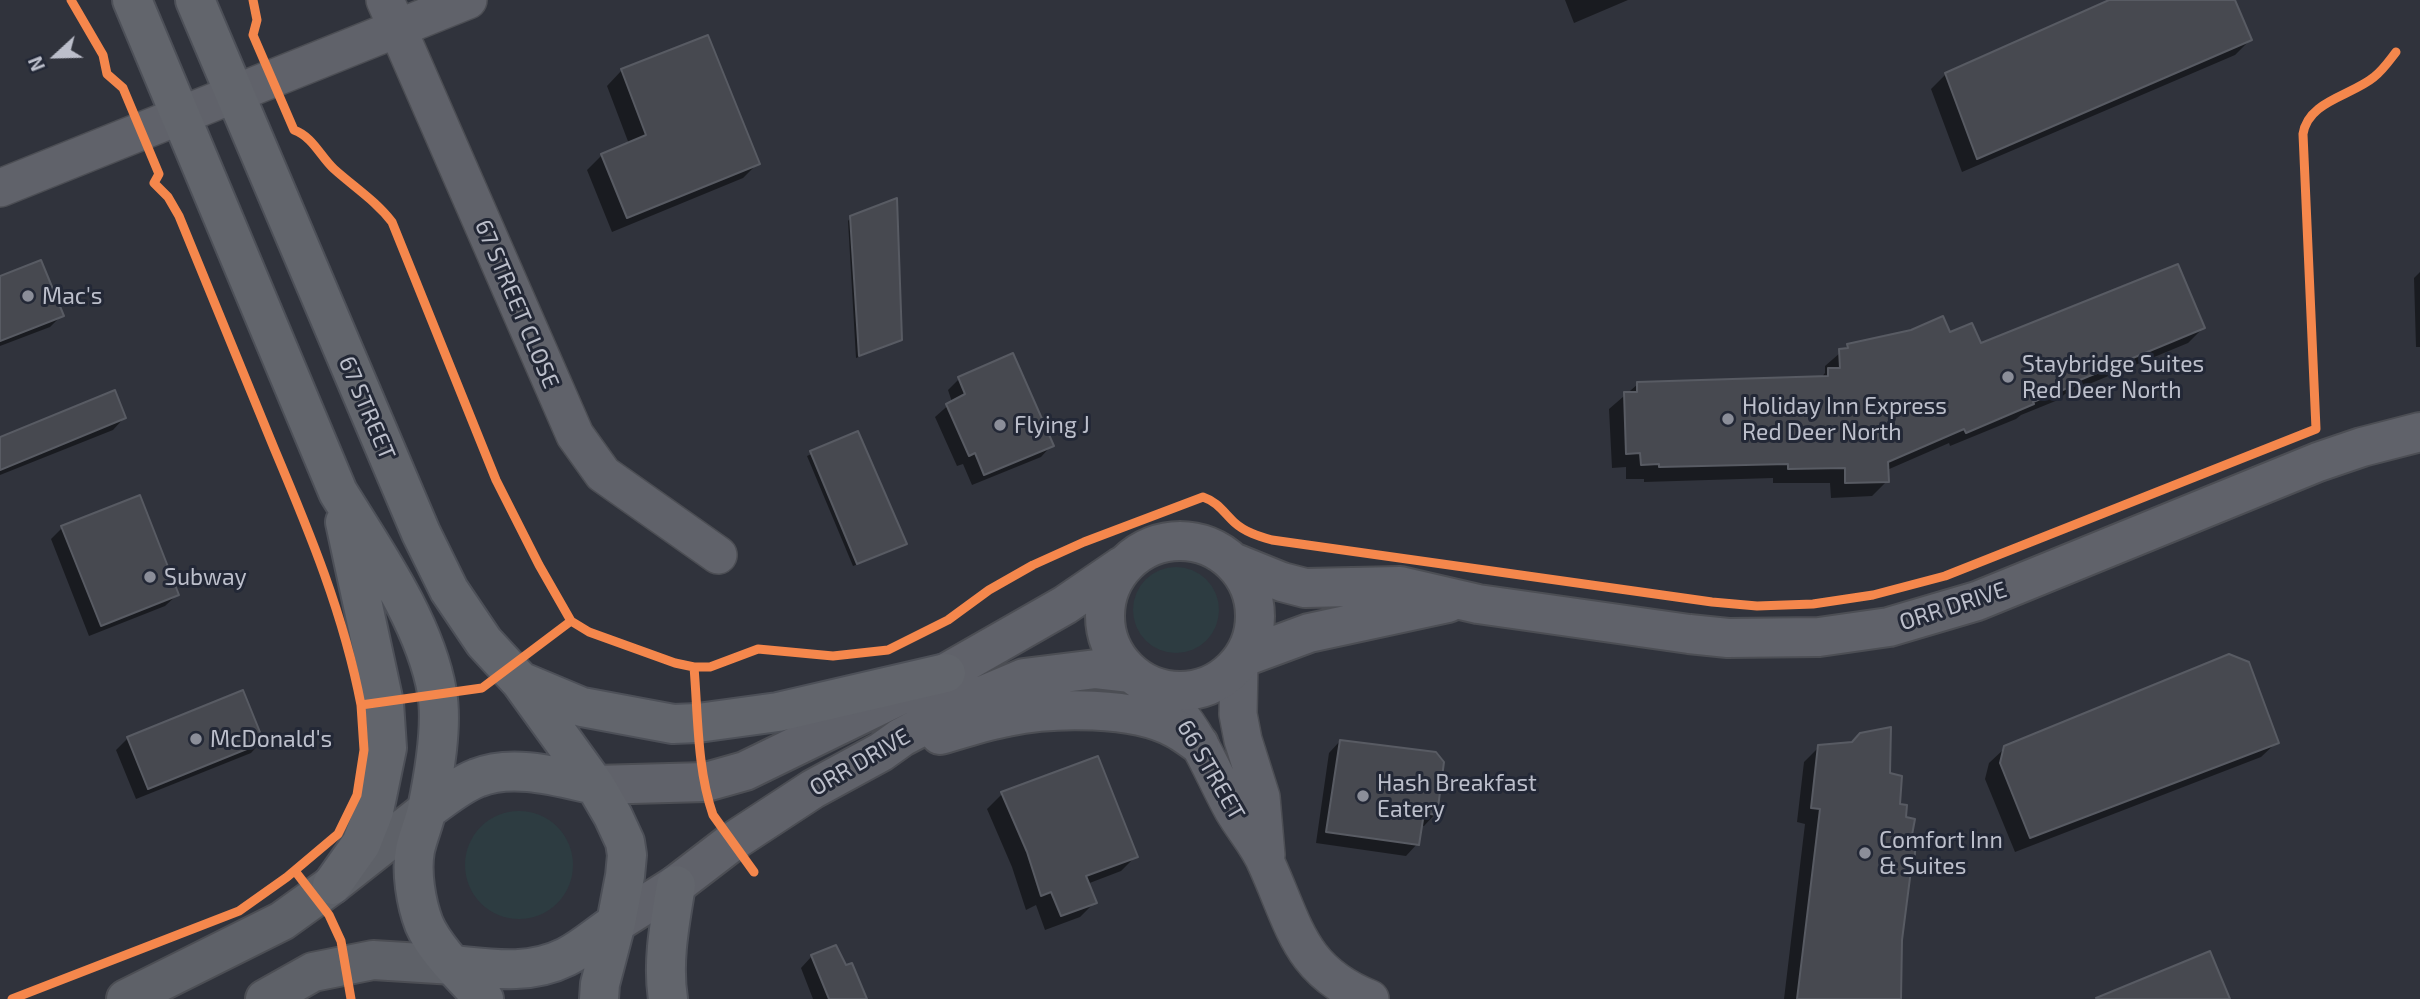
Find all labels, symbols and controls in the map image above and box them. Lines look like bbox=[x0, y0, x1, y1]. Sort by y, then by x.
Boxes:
north arrow bbox=[21, 21, 91, 91]
text: N bbox=[23, 53, 49, 75]
street label: 67 STREET CLOSE bbox=[469, 216, 565, 392]
place label: Mac's bbox=[42, 282, 103, 310]
marker: Mac's bbox=[20, 288, 36, 304]
place label: Staybridge Suites Red Deer North bbox=[2022, 350, 2204, 404]
street label: 67 STREET bbox=[333, 352, 401, 464]
marker: Staybridge Suites Red Deer North bbox=[2000, 369, 2016, 385]
place label: Holiday Inn Express Red Deer North bbox=[1742, 392, 1947, 446]
place label: Flying J bbox=[1014, 411, 1090, 439]
marker: Holiday Inn Express Red Deer North bbox=[1720, 411, 1736, 427]
marker: Flying J bbox=[992, 417, 1008, 433]
place label: Subway bbox=[164, 563, 247, 591]
marker: Subway bbox=[142, 569, 158, 585]
street label: ORR DRIVE bbox=[1896, 576, 2010, 636]
street label: 66 STREET bbox=[1171, 715, 1251, 825]
street label: ORR DRIVE bbox=[805, 722, 915, 802]
place label: McDonald's bbox=[210, 725, 332, 753]
marker: McDonald's bbox=[188, 731, 204, 747]
place label: Hash Breakfast Eatery bbox=[1377, 769, 1537, 823]
marker: Hash Breakfast Eatery bbox=[1355, 788, 1371, 804]
place label: Comfort Inn & Suites bbox=[1879, 826, 2003, 880]
marker: Comfort Inn & Suites bbox=[1857, 845, 1873, 861]

